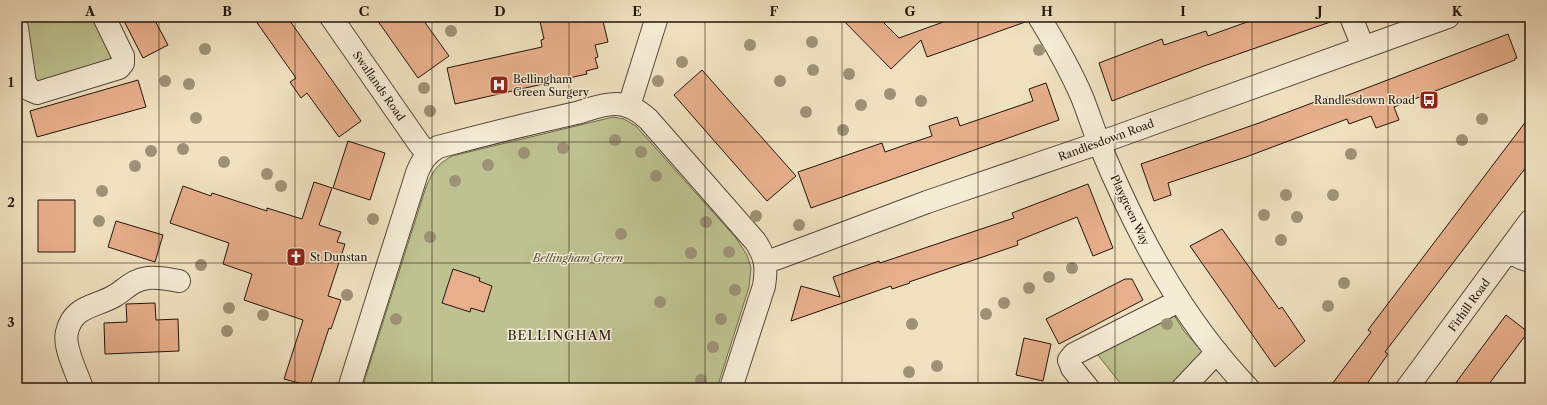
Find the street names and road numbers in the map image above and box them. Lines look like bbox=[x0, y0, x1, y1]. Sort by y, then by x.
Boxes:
street label: Swallands Road bbox=[350, 48, 408, 124]
street label: Randlesdown Road bbox=[1056, 116, 1156, 164]
street label: Playgreen Way bbox=[1107, 172, 1153, 248]
street label: Firhill Road bbox=[1445, 276, 1493, 334]

